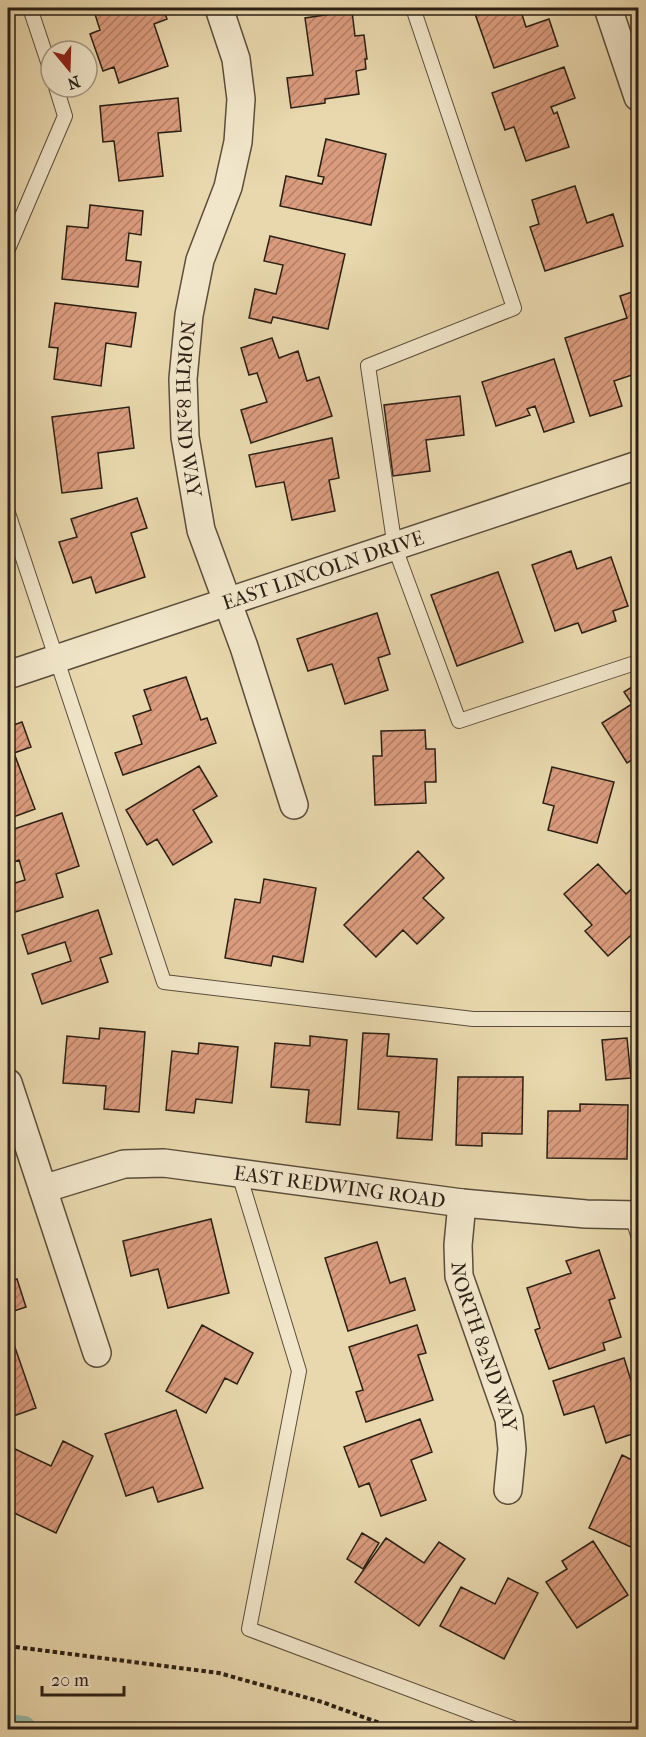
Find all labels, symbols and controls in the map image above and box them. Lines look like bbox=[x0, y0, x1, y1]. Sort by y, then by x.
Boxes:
north arrow bbox=[39, 39, 99, 99]
text: N bbox=[64, 72, 83, 94]
street label: NORTH 82ND WAY bbox=[171, 320, 207, 500]
street label: EAST LINCOLN DRIVE bbox=[219, 526, 427, 614]
street label: EAST REDWING ROAD bbox=[232, 1161, 447, 1212]
street label: NORTH 82ND WAY bbox=[447, 1262, 522, 1434]
scale bar bbox=[42, 1659, 124, 1697]
text: 20 m bbox=[51, 1670, 89, 1691]

